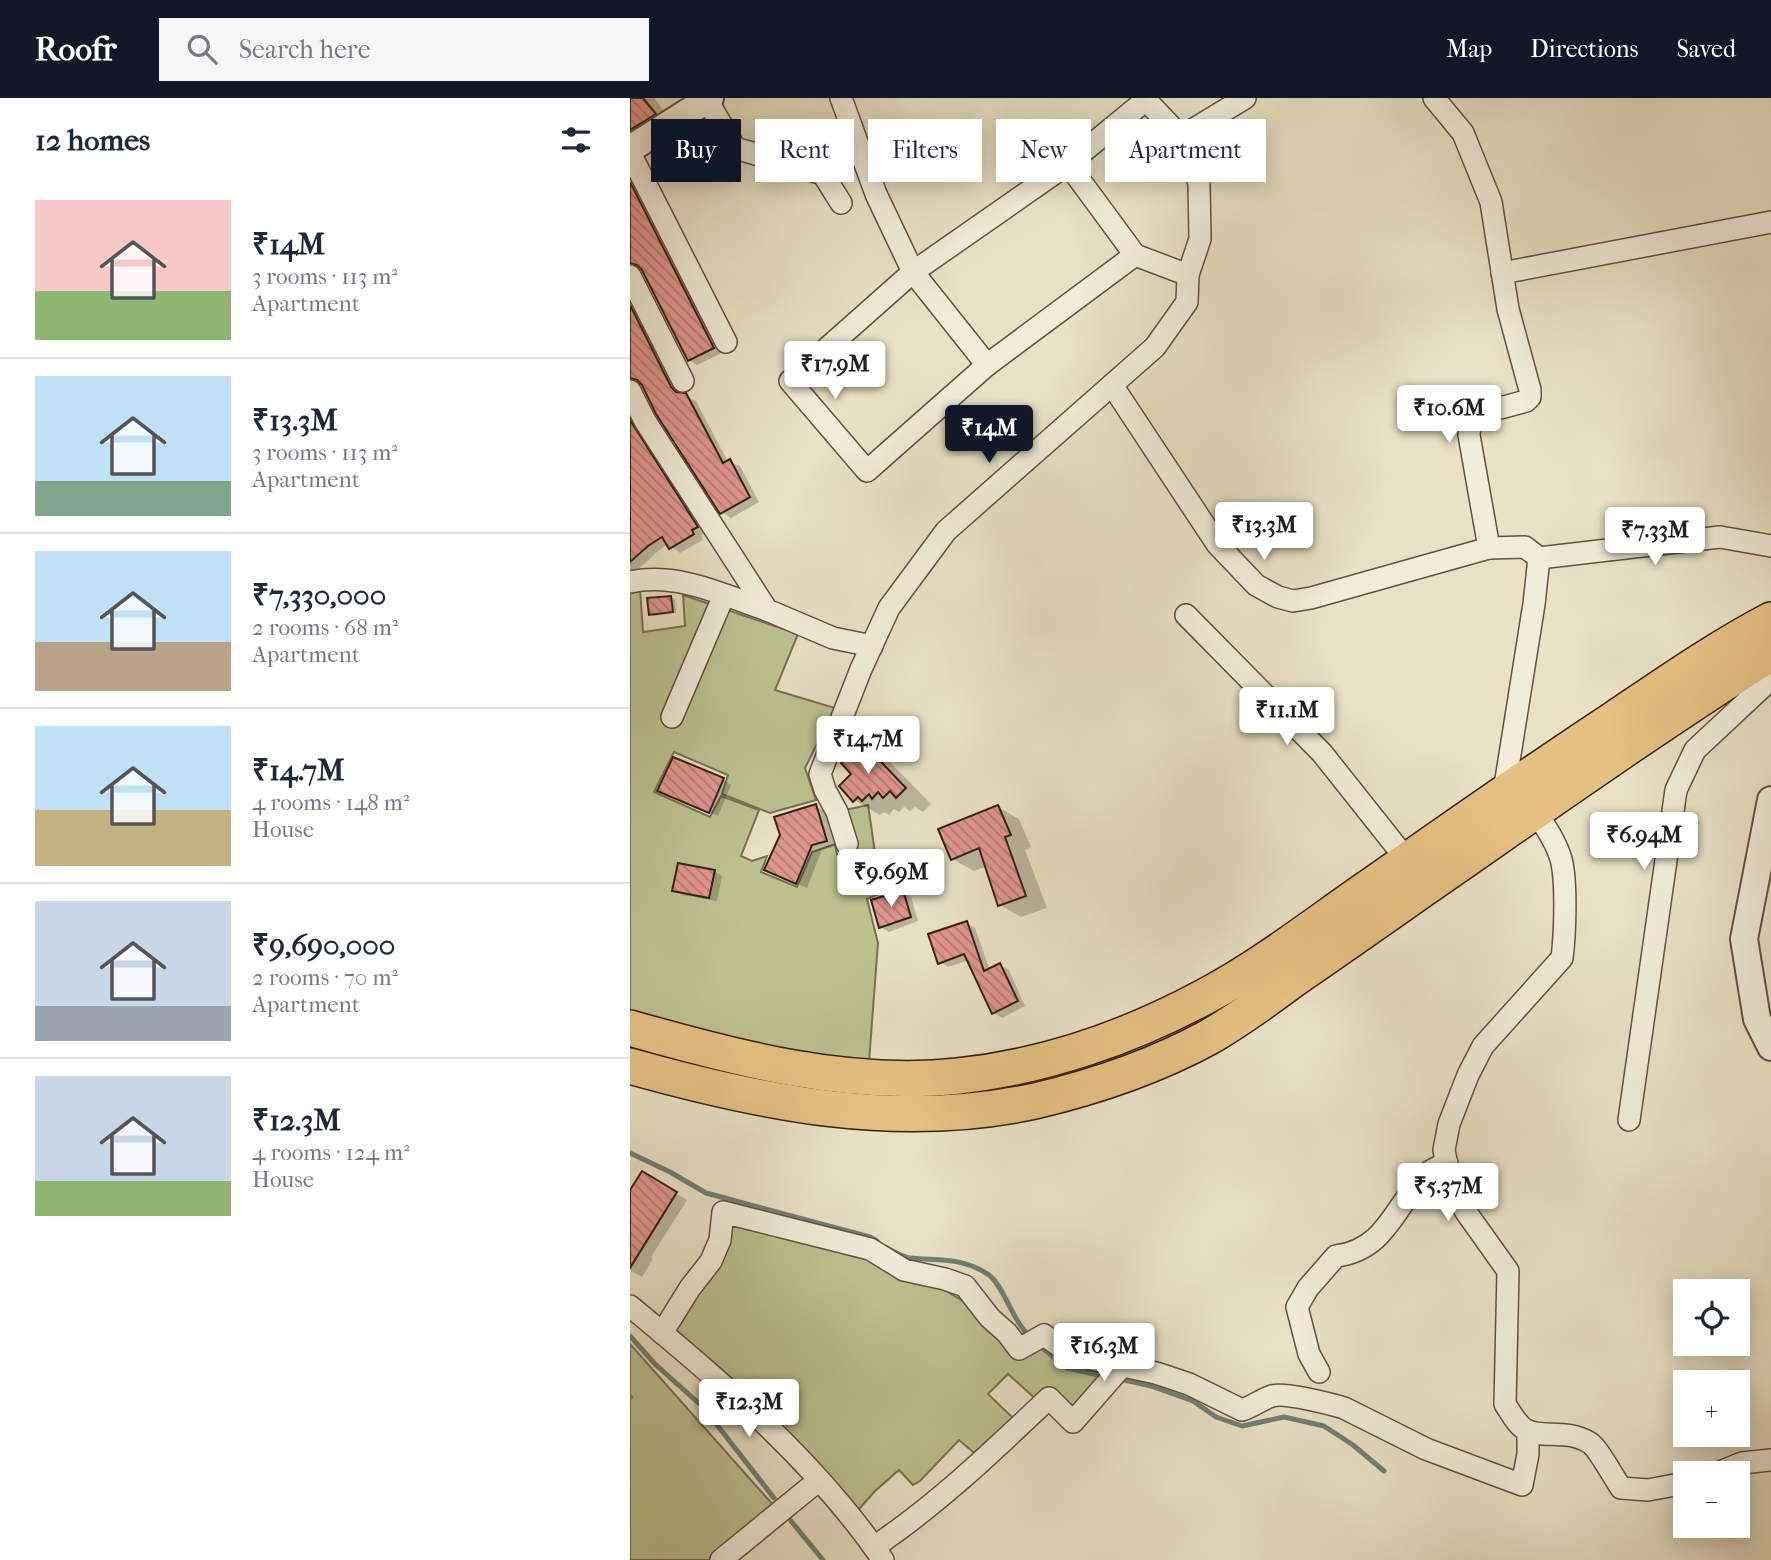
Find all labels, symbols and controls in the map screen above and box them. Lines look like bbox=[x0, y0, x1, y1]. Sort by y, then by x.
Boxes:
search box bbox=[159, 18, 649, 81]
text: Roofr bbox=[35, 30, 117, 69]
icon: search bbox=[183, 30, 221, 68]
text: Search here bbox=[239, 34, 371, 65]
text: Map bbox=[1446, 35, 1492, 63]
text: Directions bbox=[1530, 35, 1638, 63]
text: Saved bbox=[1676, 35, 1736, 63]
chip: Buy bbox=[651, 119, 741, 182]
chip: Rent bbox=[755, 119, 854, 182]
chip: Filters bbox=[868, 119, 982, 182]
chip: New bbox=[996, 119, 1091, 182]
chip: Apartment bbox=[1105, 119, 1266, 182]
icon: filters bbox=[557, 121, 595, 159]
text: 12 homes bbox=[35, 123, 150, 158]
text: ₹14M bbox=[252, 227, 325, 262]
icon: home bbox=[91, 228, 175, 312]
text: 3 rooms · 113 m² bbox=[252, 263, 398, 290]
text: Apartment bbox=[252, 290, 360, 317]
pin: ₹17.9M bbox=[778, 342, 892, 401]
text: ₹17.9M bbox=[800, 350, 870, 377]
pin: ₹10.6M bbox=[1392, 386, 1506, 445]
text: ₹10.6M bbox=[1413, 394, 1485, 421]
text: ₹13.3M bbox=[252, 403, 338, 438]
icon: home bbox=[91, 404, 175, 488]
pin: ₹14M bbox=[948, 406, 1030, 465]
text: ₹14M bbox=[961, 414, 1017, 441]
text: 3 rooms · 113 m² bbox=[252, 439, 398, 466]
text: Apartment bbox=[252, 466, 360, 493]
pin: ₹13.3M bbox=[1207, 503, 1321, 562]
pin: ₹7.33M bbox=[1598, 508, 1712, 567]
text: ₹13.3M bbox=[1231, 511, 1297, 538]
text: ₹7.33M bbox=[1621, 516, 1689, 543]
text: ₹7,330,000 bbox=[252, 578, 386, 613]
icon: home bbox=[91, 579, 175, 663]
text: 2 rooms · 68 m² bbox=[252, 614, 398, 641]
text: Apartment bbox=[252, 641, 360, 668]
pin: ₹11.1M bbox=[1230, 688, 1344, 747]
text: ₹11.1M bbox=[1255, 696, 1319, 723]
pin: ₹14.7M bbox=[811, 716, 925, 776]
text: ₹14.7M bbox=[833, 725, 903, 752]
text: ₹14.7M bbox=[252, 753, 344, 788]
icon: home bbox=[91, 754, 175, 838]
text: 4 rooms · 148 m² bbox=[252, 789, 409, 816]
pin: ₹6.94M bbox=[1587, 812, 1701, 872]
text: House bbox=[252, 816, 314, 843]
text: ₹6.94M bbox=[1606, 821, 1682, 848]
pin: ₹9.69M bbox=[834, 850, 948, 909]
text: ₹9.69M bbox=[853, 858, 929, 885]
text: ₹9,690,000 bbox=[252, 928, 395, 963]
icon: home bbox=[91, 929, 175, 1013]
text: 2 rooms · 70 m² bbox=[252, 964, 398, 991]
text: Apartment bbox=[252, 991, 360, 1018]
text: ₹12.3M bbox=[252, 1103, 341, 1138]
icon: home bbox=[91, 1104, 175, 1188]
text: 4 rooms · 124 m² bbox=[252, 1139, 410, 1166]
pin: ₹5.37M bbox=[1391, 1164, 1505, 1223]
text: House bbox=[252, 1166, 314, 1193]
text: ₹5.37M bbox=[1413, 1172, 1483, 1199]
map controls bbox=[1673, 1279, 1750, 1538]
button: locate bbox=[1673, 1279, 1750, 1356]
pin: ₹16.3M bbox=[1047, 1324, 1161, 1383]
text: ₹16.3M bbox=[1070, 1332, 1138, 1359]
button: + bbox=[1673, 1370, 1750, 1447]
pin: ₹12.3M bbox=[692, 1380, 806, 1439]
text: ₹12.3M bbox=[715, 1388, 783, 1415]
button: − bbox=[1673, 1461, 1750, 1538]

